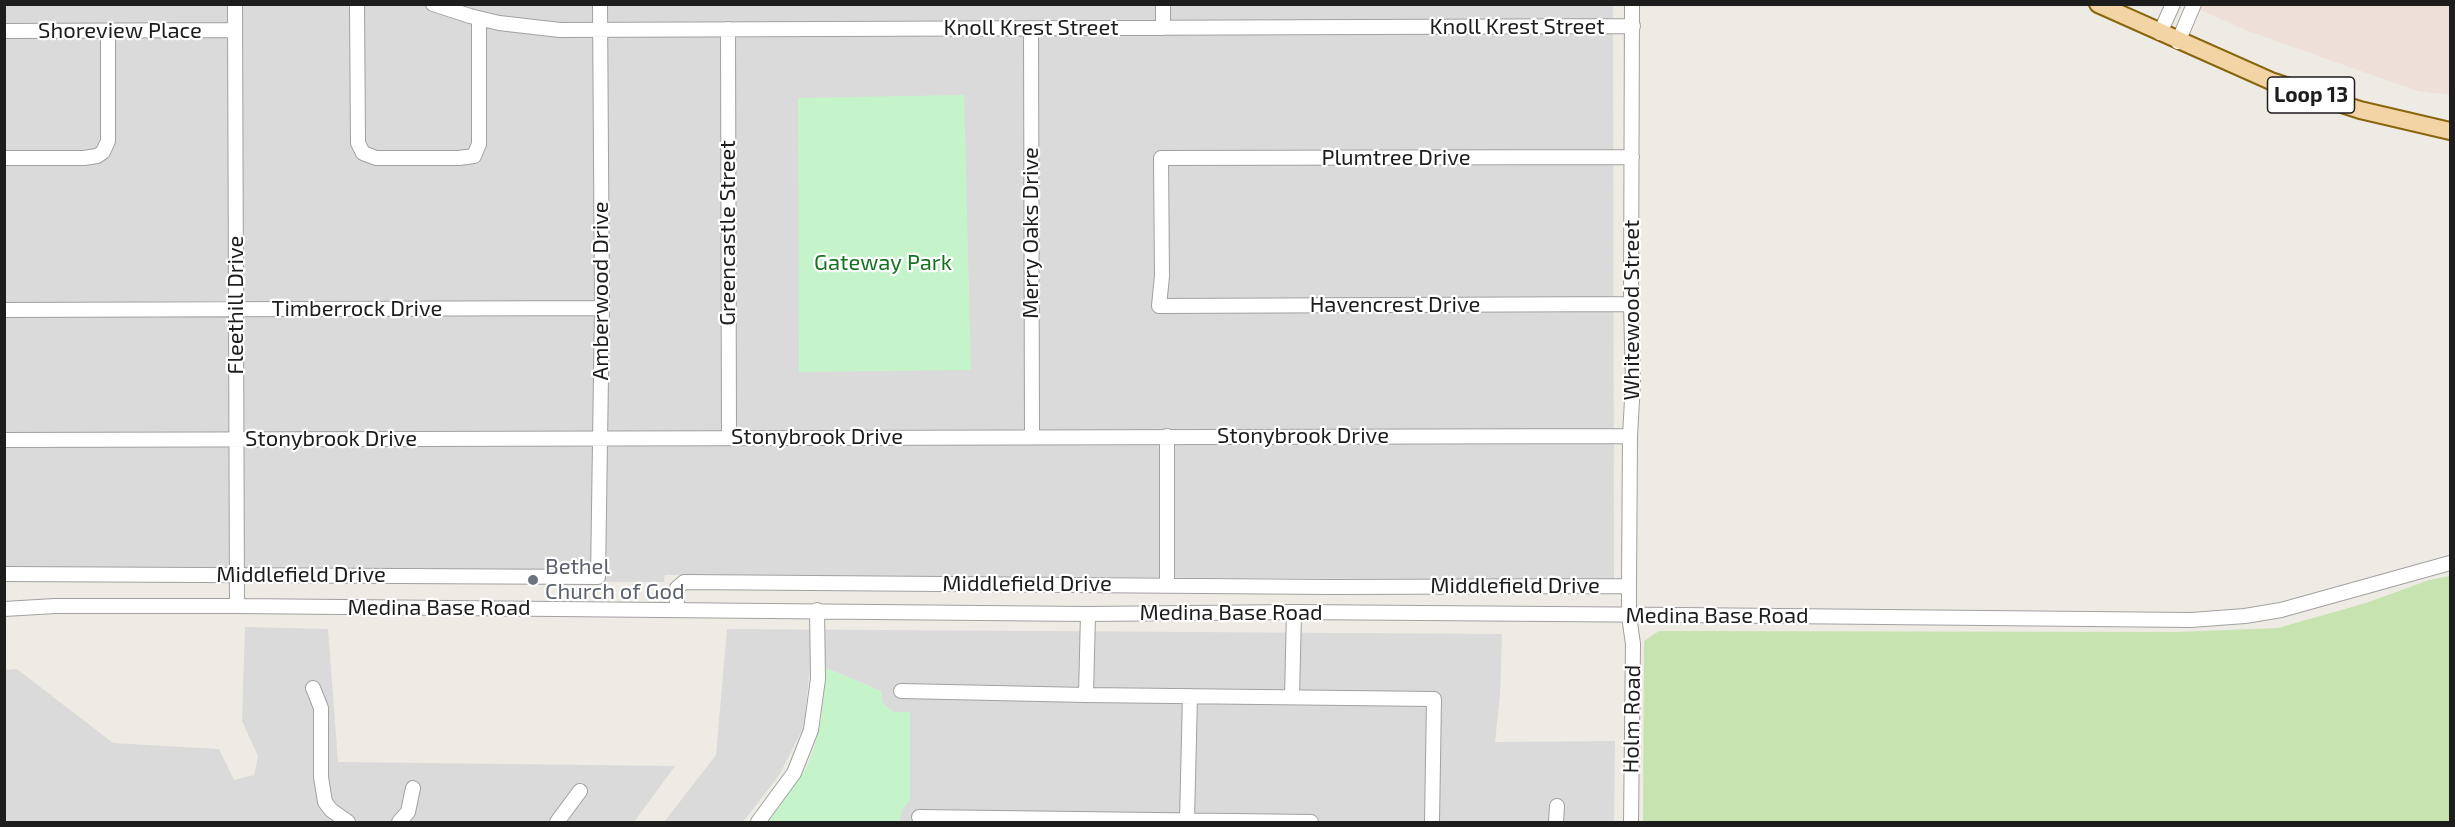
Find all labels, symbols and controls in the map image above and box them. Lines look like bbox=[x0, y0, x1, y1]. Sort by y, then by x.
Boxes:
street label: Knoll Krest Street bbox=[1429, 14, 1605, 40]
street label: Knoll Krest Street bbox=[943, 15, 1119, 41]
street label: Shoreview Place bbox=[38, 18, 202, 44]
road number: Loop 13 bbox=[2268, 77, 2354, 113]
street label: Greencastle Street bbox=[715, 140, 741, 326]
street label: Plumtree Drive bbox=[1321, 145, 1471, 171]
street label: Merry Oaks Drive bbox=[1018, 147, 1044, 319]
street label: Amberwood Drive bbox=[588, 202, 614, 380]
street label: Whitewood Street bbox=[1619, 220, 1645, 400]
street label: Fleethill Drive bbox=[223, 236, 249, 374]
park label: Gateway Park bbox=[814, 250, 952, 276]
street label: Havencrest Drive bbox=[1310, 292, 1480, 318]
street label: Timberrock Drive bbox=[272, 296, 442, 322]
street label: Stonybrook Drive bbox=[1217, 423, 1389, 449]
street label: Stonybrook Drive bbox=[731, 424, 903, 450]
street label: Stonybrook Drive bbox=[245, 426, 417, 452]
place label: Bethel Church of God bbox=[545, 554, 685, 606]
street label: Middlefield Drive bbox=[216, 562, 386, 588]
street label: Middlefield Drive bbox=[942, 571, 1112, 597]
marker: Bethel Church of God bbox=[526, 573, 540, 587]
street label: Middlefield Drive bbox=[1430, 573, 1600, 599]
street label: Medina Base Road bbox=[347, 595, 531, 621]
street label: Medina Base Road bbox=[1139, 600, 1323, 626]
street label: Medina Base Road bbox=[1625, 603, 1809, 629]
street label: Holm Road bbox=[1618, 664, 1646, 774]

